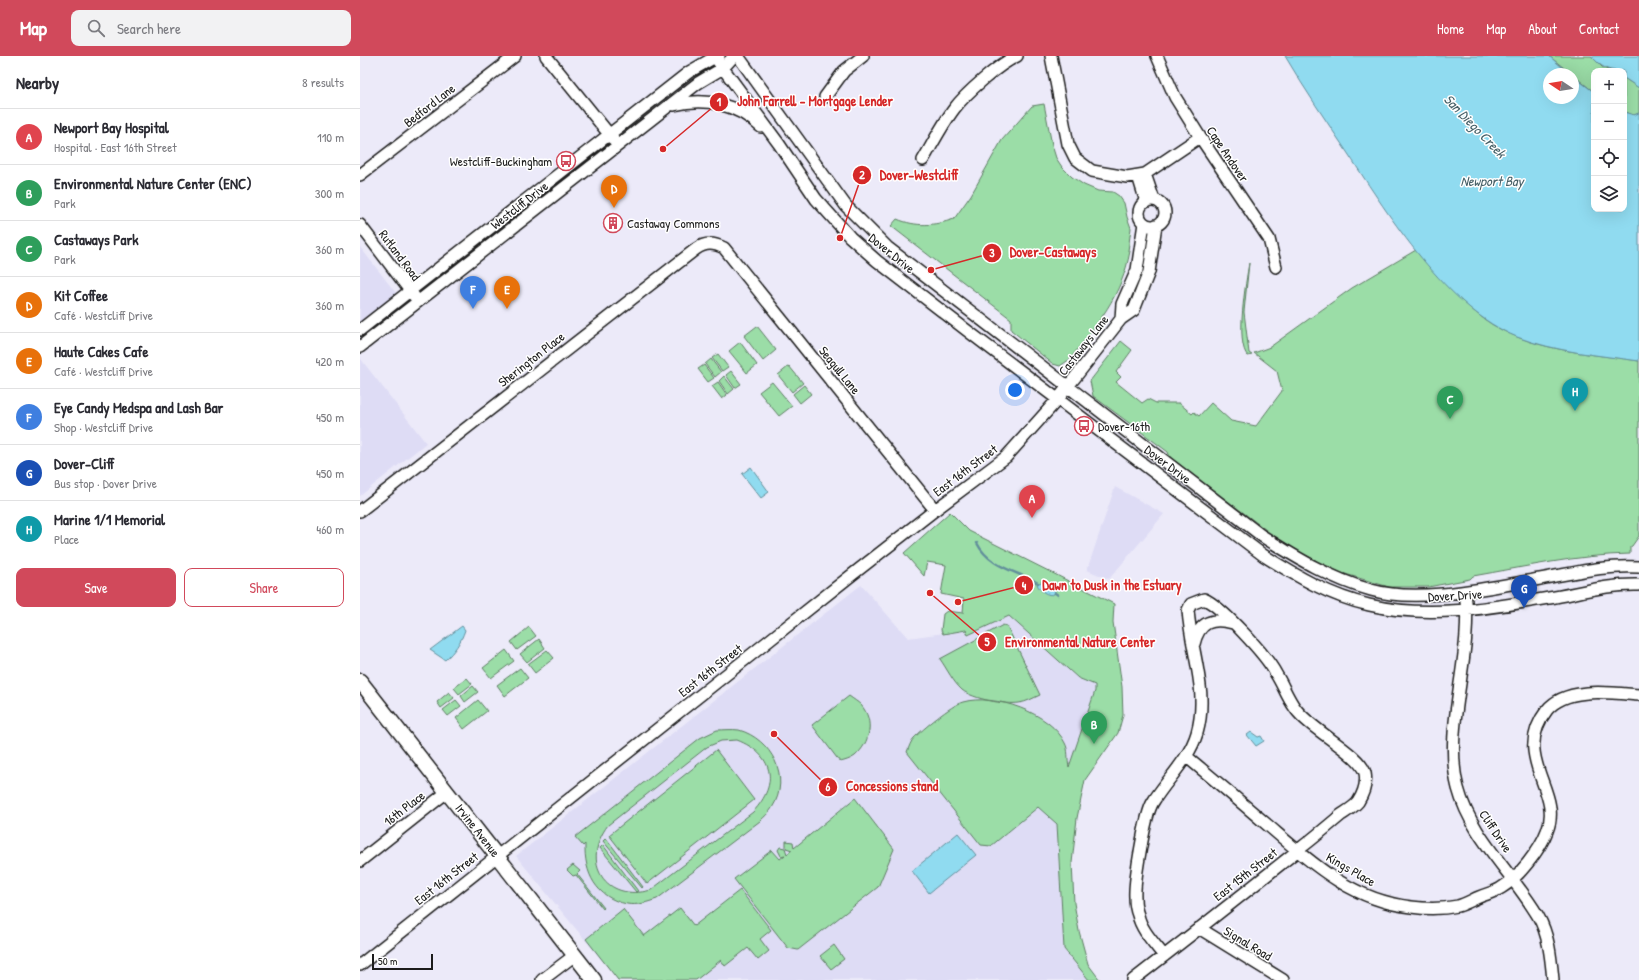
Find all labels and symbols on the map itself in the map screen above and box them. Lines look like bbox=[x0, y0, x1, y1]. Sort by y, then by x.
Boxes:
north arrow bbox=[1543, 68, 1579, 104]
street label: Bedford Lane bbox=[400, 79, 458, 131]
callout: John Farrell - Mortgage Lender bbox=[709, 89, 901, 115]
water label: San Diego Creek bbox=[1439, 90, 1511, 163]
text: John Farrell - Mortgage Lender bbox=[737, 91, 894, 112]
text: 1 bbox=[717, 93, 722, 110]
street label: Cape Andover bbox=[1203, 122, 1253, 186]
bus stop icon: Westcliff-Buckingham bbox=[555, 150, 577, 172]
place label: Westcliff-Buckingham bbox=[450, 152, 552, 170]
callout: Dover-Westcliff bbox=[852, 162, 967, 188]
text: Dover-Westcliff bbox=[880, 165, 959, 184]
text: 2 bbox=[859, 166, 865, 183]
water label: Newport Bay bbox=[1460, 171, 1526, 191]
pin: D bbox=[601, 175, 627, 208]
street label: Westcliff Drive bbox=[487, 177, 551, 233]
building icon: Castaway Commons bbox=[602, 212, 624, 234]
place label: Castaway Commons bbox=[627, 214, 720, 232]
street label: Rutland Road bbox=[375, 226, 425, 284]
street label: Dover Drive bbox=[865, 229, 919, 277]
callout: Dover-Castaways bbox=[982, 240, 1105, 266]
text: Dover-Castaways bbox=[1010, 242, 1097, 263]
text: 3 bbox=[989, 244, 995, 261]
pin: F bbox=[460, 276, 486, 309]
pin: E bbox=[494, 276, 520, 309]
street label: Castaways Lane bbox=[1054, 311, 1112, 379]
street label: Sherington Place bbox=[494, 327, 568, 391]
street label: Seagull Lane bbox=[815, 342, 865, 398]
pin: H bbox=[1562, 378, 1588, 411]
your location bbox=[1005, 380, 1025, 400]
pin: C bbox=[1437, 386, 1463, 419]
bus stop icon: Dover-16th bbox=[1073, 415, 1095, 437]
place label: Dover-16th bbox=[1098, 417, 1150, 435]
street label: East 16th Street bbox=[929, 440, 1001, 500]
street label: Dover Drive bbox=[1141, 440, 1195, 488]
pin: A bbox=[1019, 485, 1045, 518]
callout: Dawn to Dusk in the Estuary bbox=[1014, 572, 1190, 598]
text: Dawn to Dusk in the Estuary bbox=[1042, 575, 1182, 596]
pin: G bbox=[1511, 575, 1537, 608]
text: 4 bbox=[1022, 577, 1027, 594]
street label: Dover Drive bbox=[1427, 585, 1483, 605]
callout: Environmental Nature Center bbox=[977, 629, 1163, 655]
text: Environmental Nature Center bbox=[1005, 632, 1156, 651]
text: 5 bbox=[984, 633, 990, 650]
street label: East 16th Street bbox=[674, 639, 746, 701]
pin: B bbox=[1081, 711, 1107, 744]
callout: Concessions stand bbox=[818, 774, 946, 800]
text: Concessions stand bbox=[846, 776, 939, 795]
text: 6 bbox=[826, 778, 831, 795]
street label: 16th Place bbox=[380, 786, 428, 830]
street label: Irvine Avenue bbox=[451, 800, 505, 860]
street label: Cliff Drive bbox=[1475, 806, 1517, 856]
street label: East 15th Street bbox=[1209, 843, 1281, 905]
street label: East 16th Street bbox=[410, 847, 482, 909]
street label: Kings Place bbox=[1323, 848, 1379, 890]
street label: Signal Road bbox=[1220, 922, 1276, 964]
scale bar bbox=[372, 952, 433, 971]

